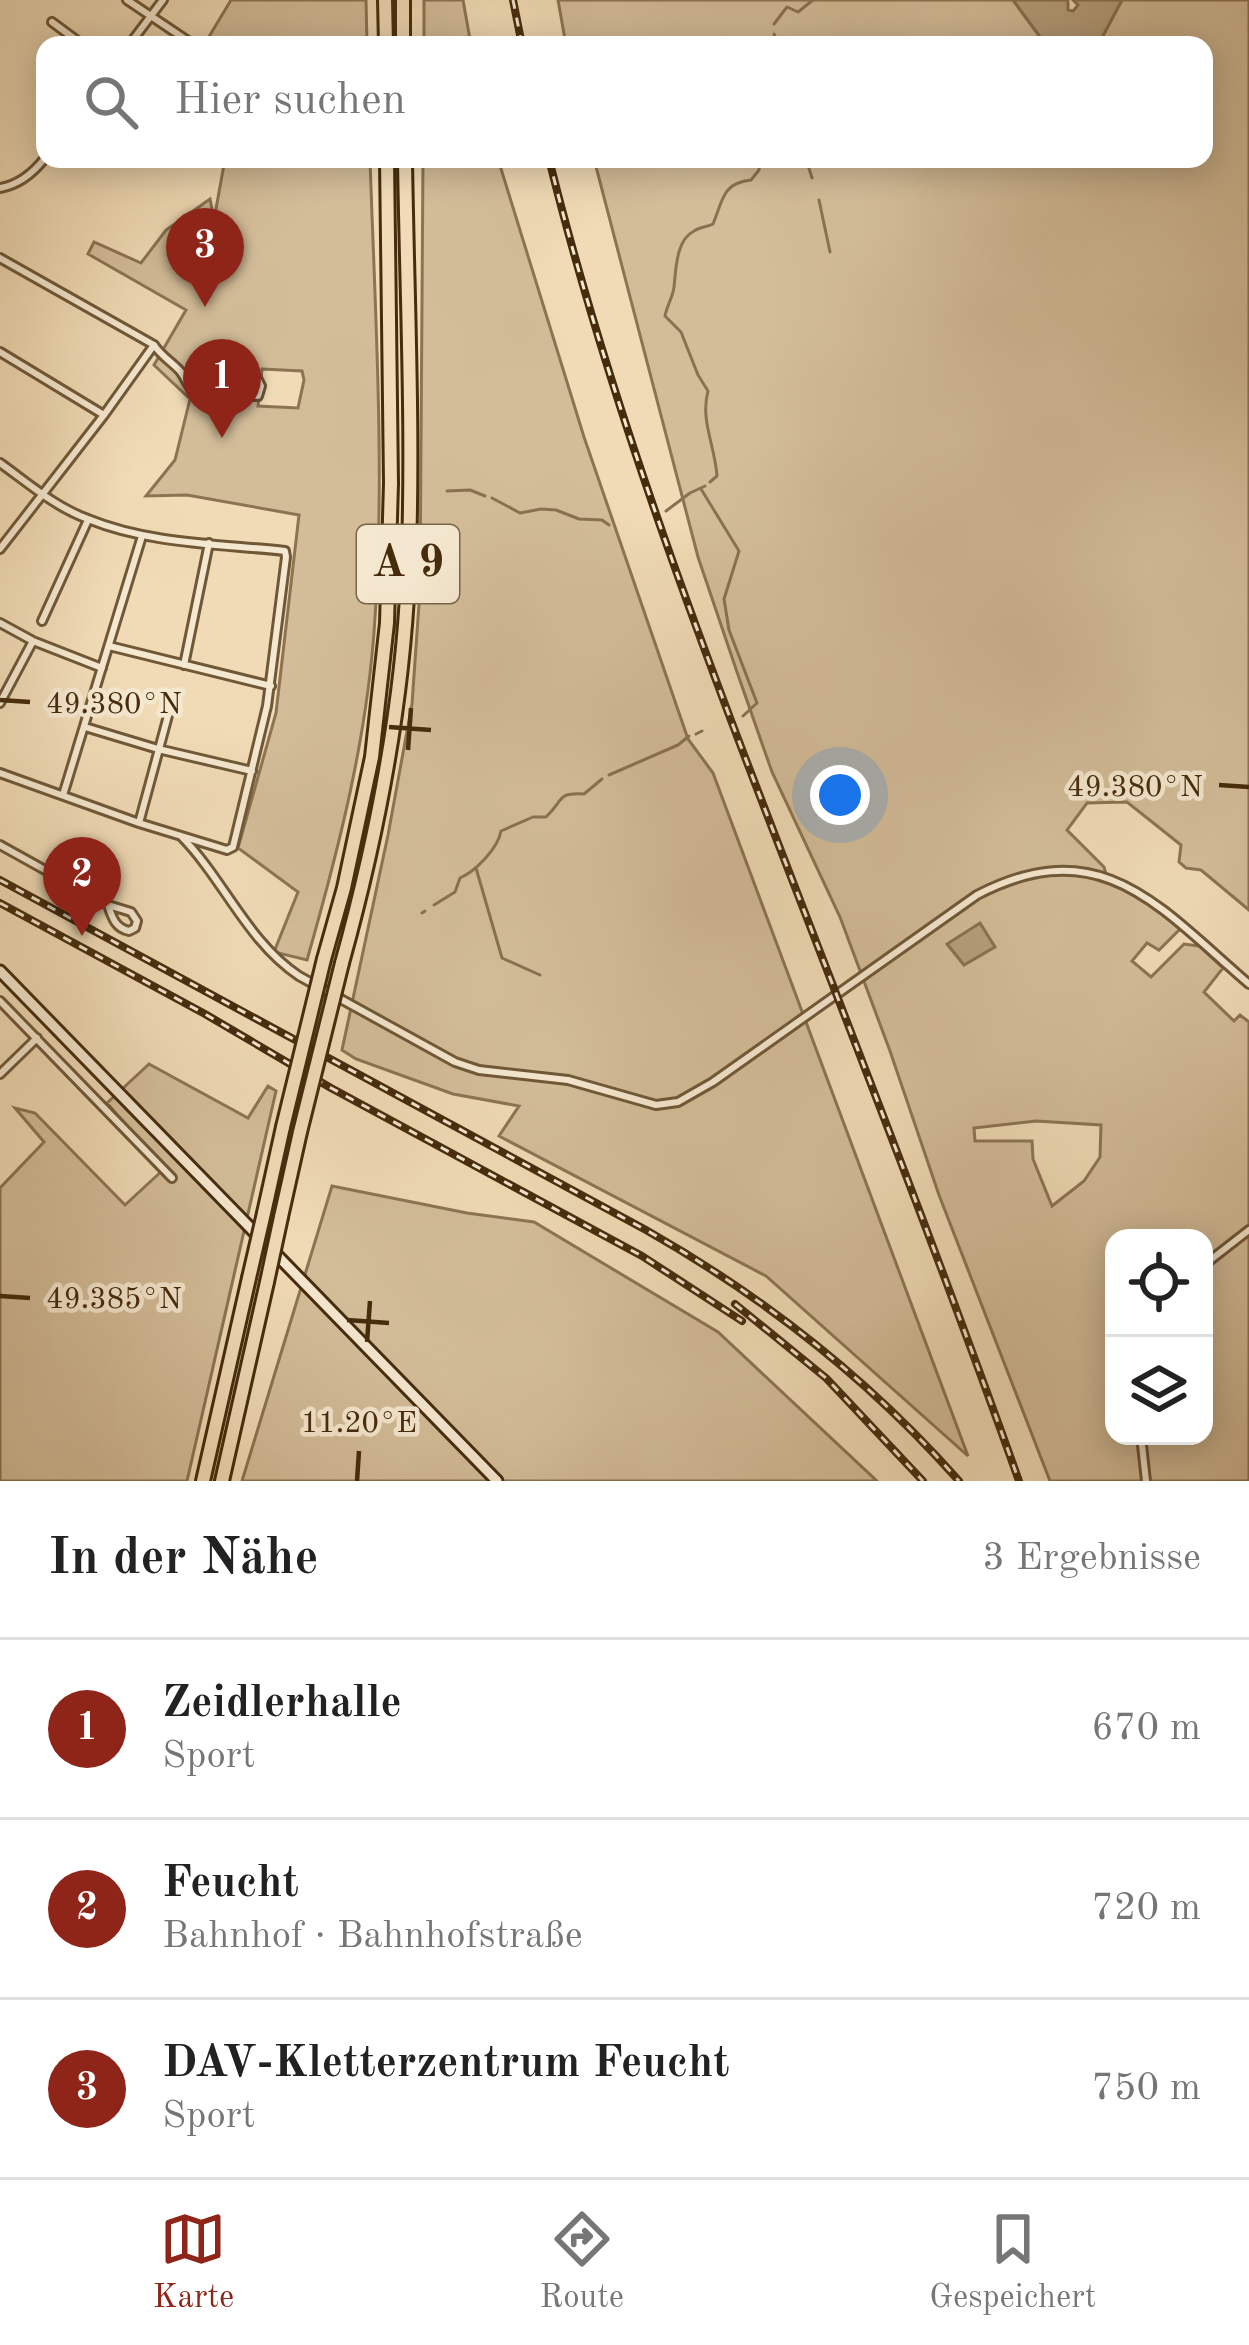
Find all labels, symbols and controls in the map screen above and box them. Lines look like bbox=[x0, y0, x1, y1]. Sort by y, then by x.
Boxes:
search box bbox=[36, 36, 1213, 168]
icon: search bbox=[78, 69, 144, 135]
text: Hier suchen bbox=[174, 79, 406, 124]
pin: 3 bbox=[166, 208, 244, 307]
pin: 1 bbox=[183, 339, 261, 438]
road number: A 9 bbox=[357, 525, 459, 603]
text: 49.380°N bbox=[46, 690, 182, 720]
your location bbox=[810, 765, 870, 825]
text: 49.380°N bbox=[1067, 773, 1203, 803]
pin: 2 bbox=[43, 837, 121, 936]
map controls bbox=[1105, 1229, 1213, 1445]
button: locate bbox=[1105, 1229, 1213, 1337]
text: 49.385°N bbox=[46, 1285, 182, 1315]
button: layers bbox=[1105, 1337, 1213, 1445]
text: 11.20°E bbox=[301, 1409, 417, 1439]
text: In der Nähe bbox=[48, 1534, 319, 1585]
text: 3 Ergebnisse bbox=[982, 1539, 1201, 1578]
text: Zeidlerhalle bbox=[162, 1682, 402, 1727]
text: 1 bbox=[76, 1709, 98, 1748]
text: 670 m bbox=[1091, 1709, 1201, 1748]
text: Sport bbox=[162, 1737, 255, 1776]
text: Feucht bbox=[162, 1862, 299, 1907]
text: 2 bbox=[76, 1889, 98, 1928]
text: 720 m bbox=[1091, 1889, 1201, 1928]
text: Bahnhof · Bahnhofstraße bbox=[162, 1917, 583, 1956]
text: DAV-Kletterzentrum Feucht bbox=[162, 2042, 730, 2087]
text: 3 bbox=[76, 2069, 98, 2108]
text: 750 m bbox=[1091, 2069, 1201, 2108]
text: Sport bbox=[162, 2097, 255, 2136]
tab: Karte bbox=[153, 2206, 234, 2319]
tab: Route bbox=[540, 2206, 624, 2319]
tab: Gespeichert bbox=[929, 2206, 1096, 2319]

